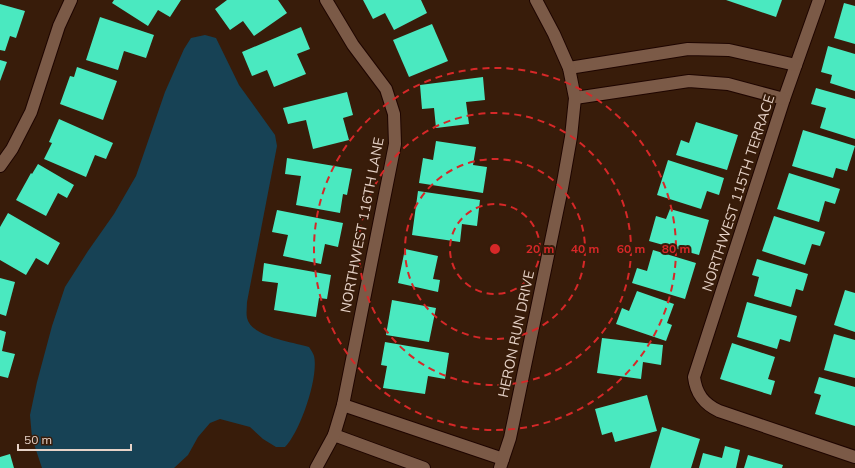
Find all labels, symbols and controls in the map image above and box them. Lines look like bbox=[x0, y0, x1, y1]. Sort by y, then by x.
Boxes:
street label: NORTHWEST 115TH TERRACE bbox=[698, 92, 778, 294]
street label: NORTHWEST 116TH LANE bbox=[336, 136, 388, 314]
text: 20 m bbox=[526, 241, 554, 256]
text: 40 m bbox=[571, 241, 599, 256]
text: 60 m bbox=[617, 241, 645, 256]
text: 80 m bbox=[662, 241, 690, 256]
centre of rings bbox=[488, 242, 502, 256]
street label: HERON RUN DRIVE bbox=[494, 269, 538, 399]
scale bar bbox=[18, 426, 131, 452]
text: 50 m bbox=[24, 432, 52, 447]

